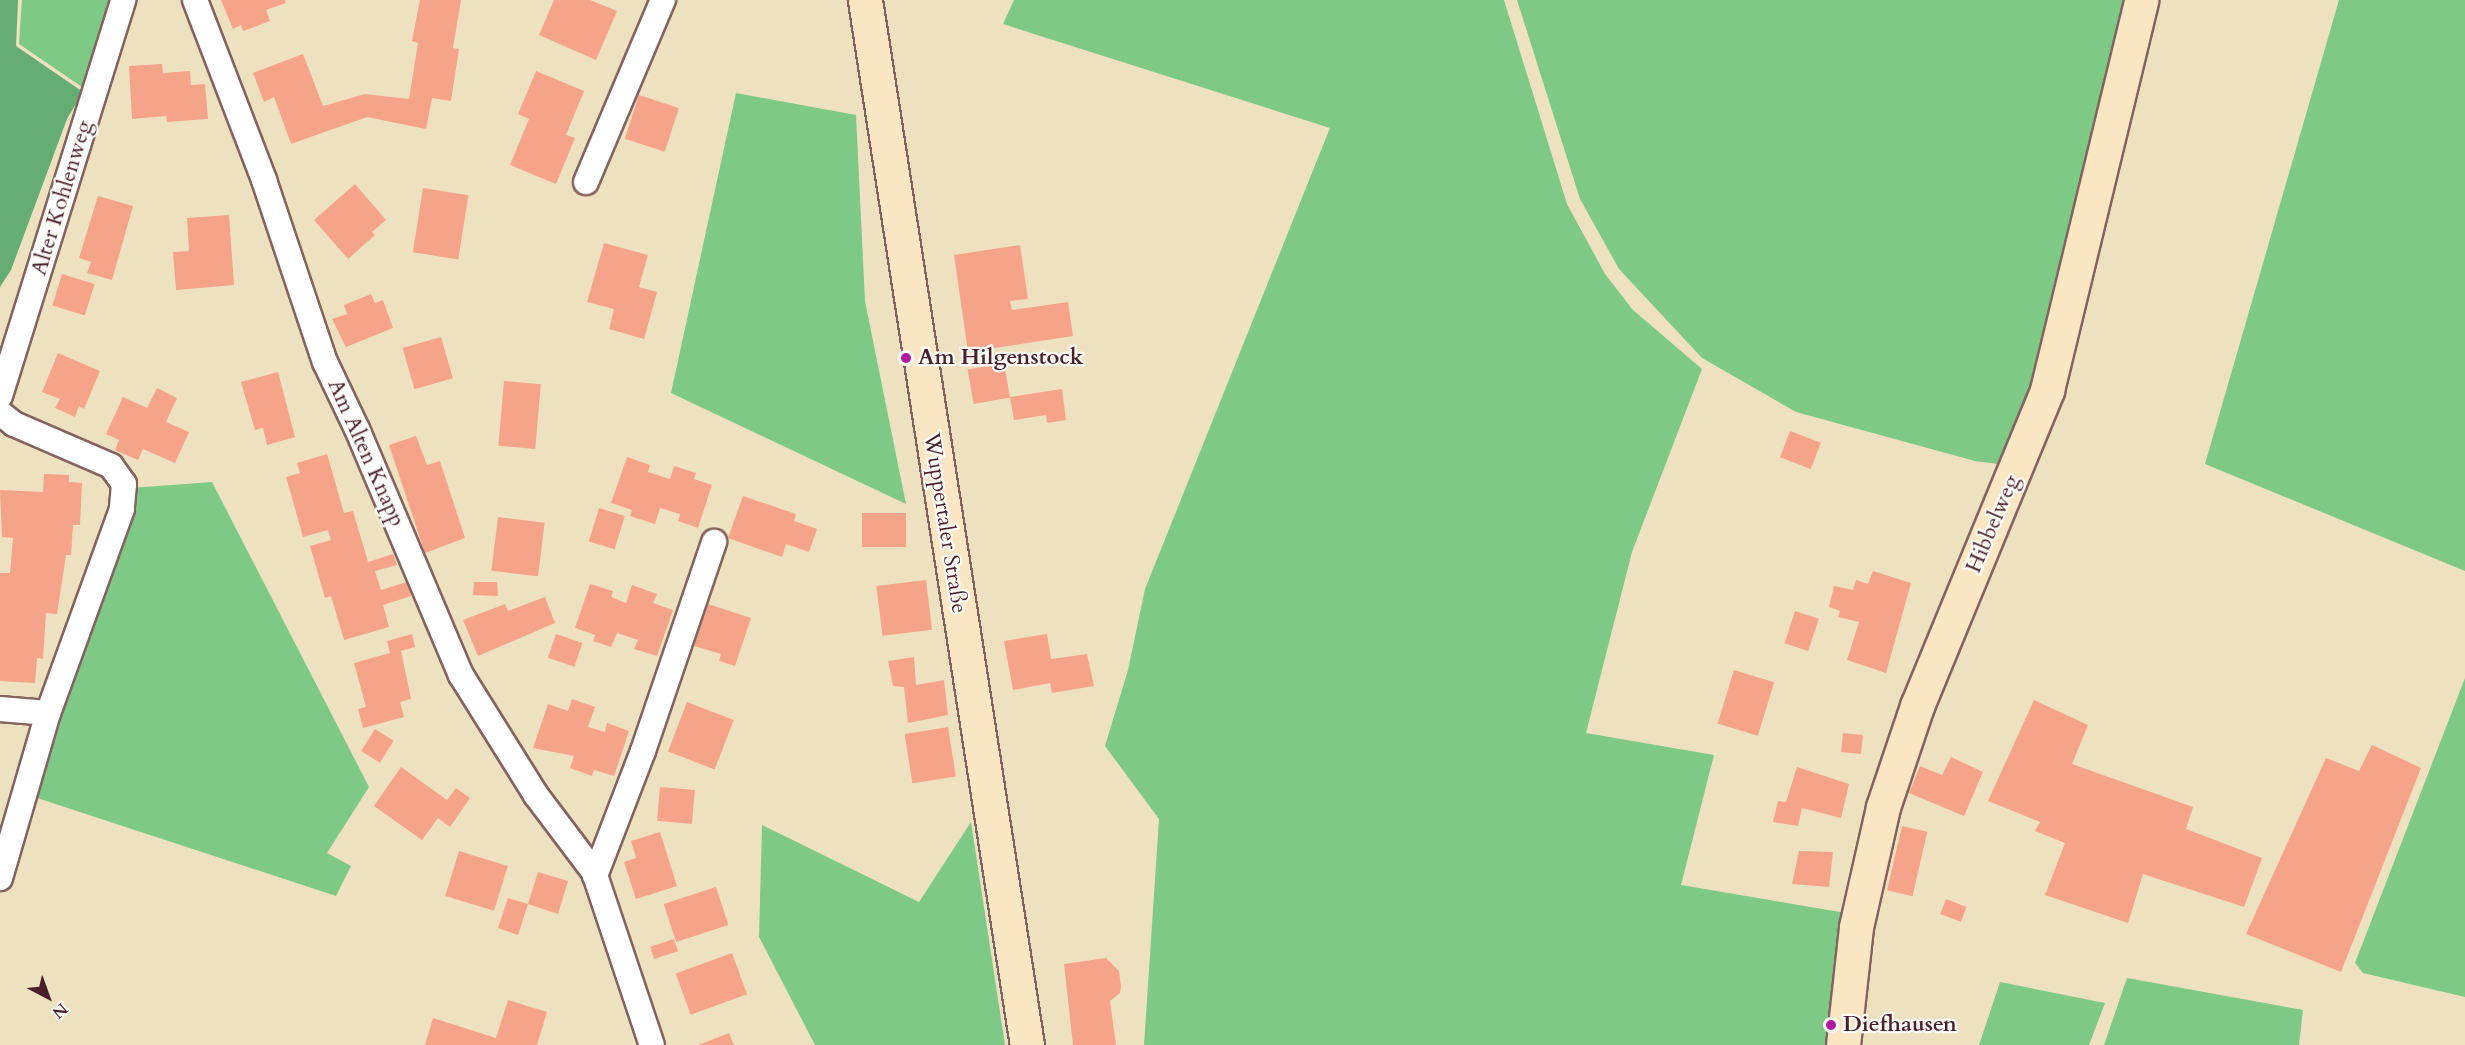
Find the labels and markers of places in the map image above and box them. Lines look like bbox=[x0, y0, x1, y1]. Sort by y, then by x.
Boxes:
place label: Am Hilgenstock bbox=[918, 345, 1084, 371]
marker: Am Hilgenstock bbox=[899, 351, 913, 365]
place label: Diefhausen bbox=[1843, 1012, 1957, 1038]
marker: Diefhausen bbox=[1824, 1018, 1838, 1032]

